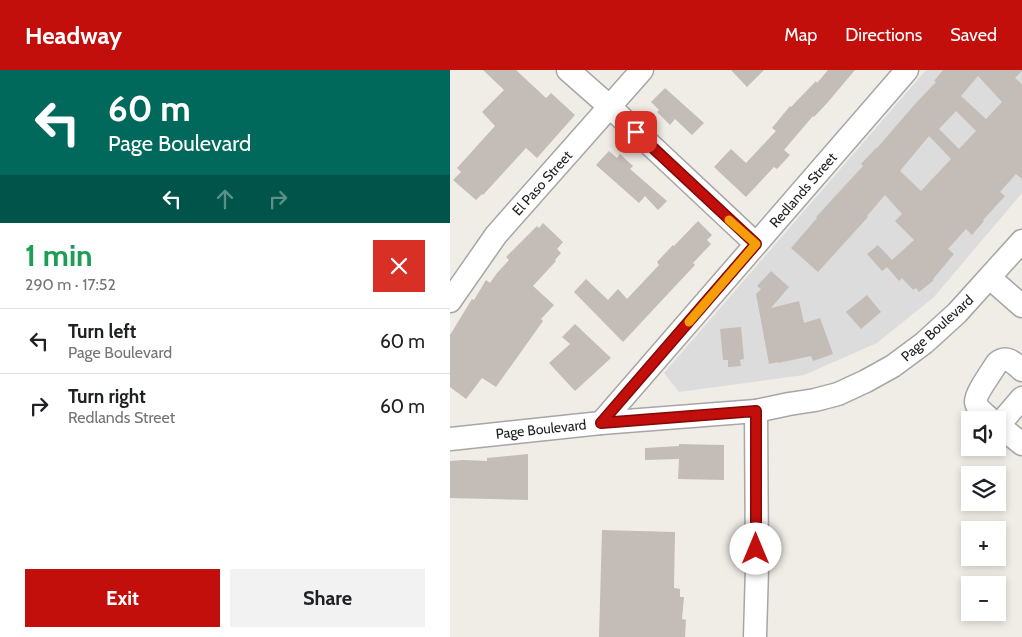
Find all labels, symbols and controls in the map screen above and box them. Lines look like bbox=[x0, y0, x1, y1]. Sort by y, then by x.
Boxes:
text: Headway bbox=[25, 21, 122, 50]
text: Map bbox=[784, 24, 817, 46]
text: Directions bbox=[845, 24, 922, 46]
text: Saved bbox=[950, 24, 997, 46]
text: 60 m bbox=[108, 87, 191, 130]
icon: left bbox=[25, 90, 90, 155]
pin bbox=[615, 111, 657, 153]
icon: arrive bbox=[622, 118, 650, 146]
text: Page Boulevard bbox=[108, 130, 251, 157]
street label: El Paso Street bbox=[508, 147, 576, 219]
street label: Redlands Street bbox=[765, 149, 841, 231]
icon: left bbox=[158, 185, 186, 213]
icon: ahead bbox=[211, 185, 239, 213]
icon: right bbox=[264, 185, 292, 213]
text: 1 min bbox=[25, 237, 93, 274]
button: close bbox=[373, 240, 425, 292]
text: 290 m · 17:52 bbox=[25, 275, 116, 294]
street label: Page Boulevard bbox=[897, 291, 977, 365]
text: Turn left bbox=[68, 320, 136, 343]
icon: left bbox=[25, 327, 53, 355]
text: 60 m bbox=[380, 330, 425, 353]
text: Page Boulevard bbox=[68, 343, 172, 362]
text: Turn right bbox=[68, 385, 146, 408]
icon: right bbox=[25, 392, 53, 420]
text: 60 m bbox=[380, 395, 425, 418]
text: Redlands Street bbox=[68, 408, 175, 427]
map controls bbox=[961, 411, 1006, 621]
button: sound bbox=[961, 411, 1006, 456]
street label: Page Boulevard bbox=[495, 415, 587, 443]
button: layers bbox=[961, 466, 1006, 511]
button: + bbox=[961, 521, 1006, 566]
position arrow bbox=[729, 522, 781, 574]
button: Exit bbox=[25, 569, 220, 627]
button: Share bbox=[230, 569, 425, 627]
button: − bbox=[961, 576, 1006, 621]

